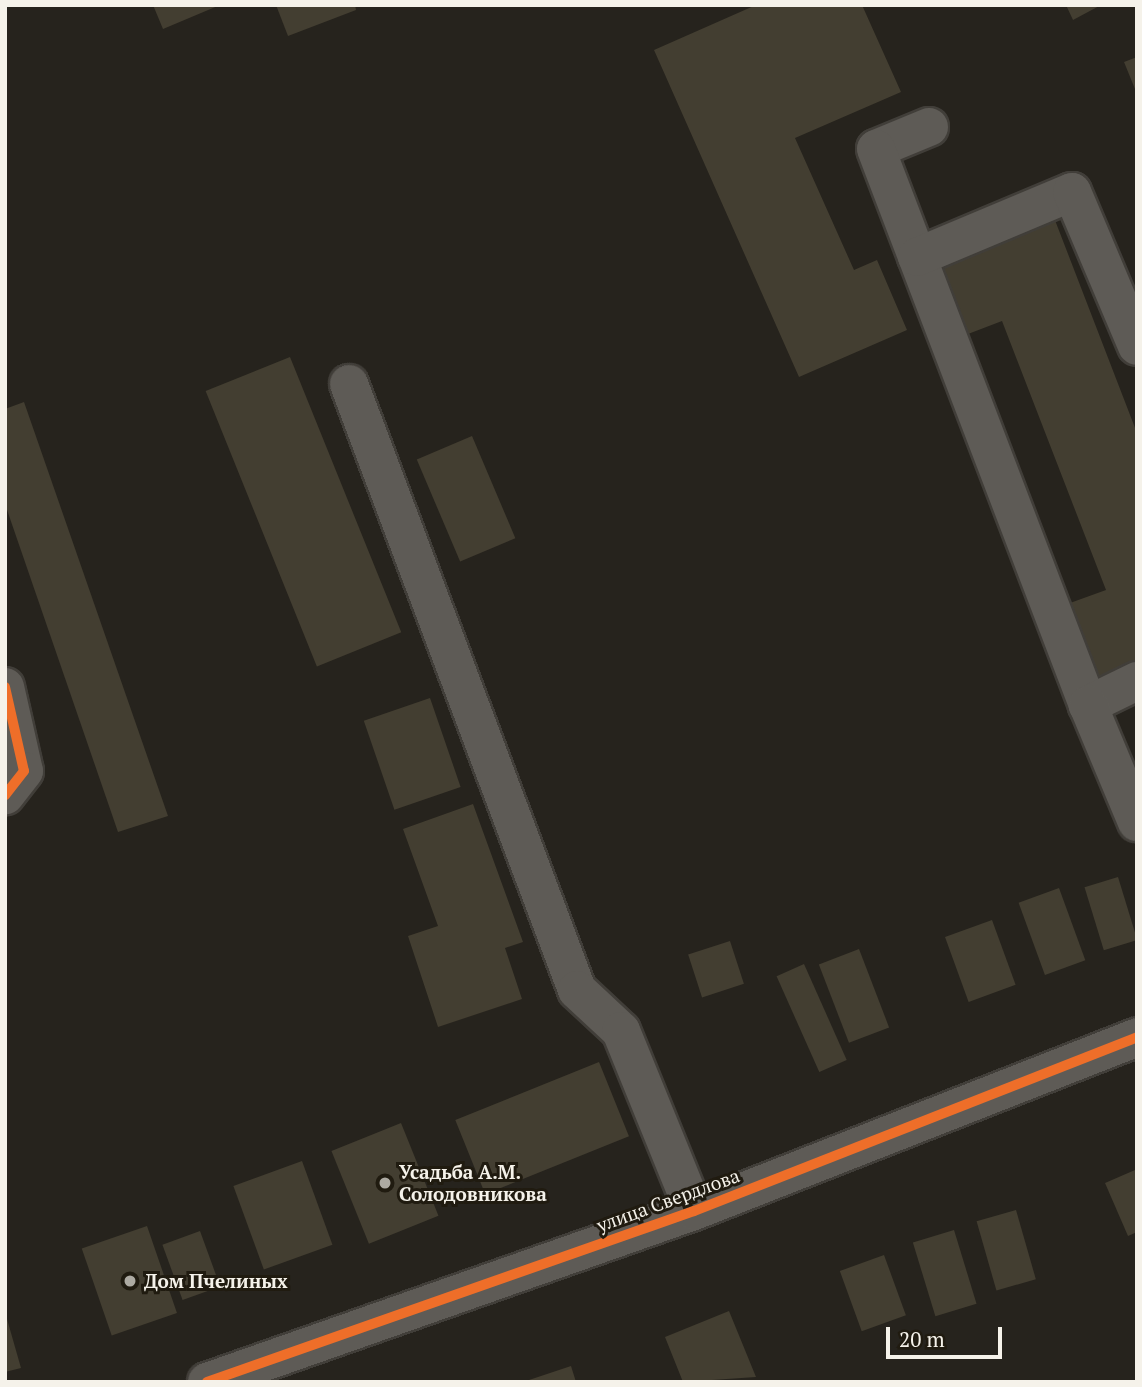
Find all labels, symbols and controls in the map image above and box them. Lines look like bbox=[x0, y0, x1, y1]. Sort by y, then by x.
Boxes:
place label: Усадьба А.М. Солодовникова bbox=[399, 1161, 547, 1205]
street label: улица Свердлова bbox=[593, 1164, 743, 1236]
marker: Усадьба А.М. Солодовникова bbox=[377, 1175, 393, 1191]
place label: Дом Пчелиных bbox=[144, 1270, 288, 1292]
marker: Дом Пчелиных bbox=[122, 1273, 138, 1289]
scale bar bbox=[890, 1314, 1006, 1358]
text: 20 m bbox=[899, 1325, 945, 1353]

